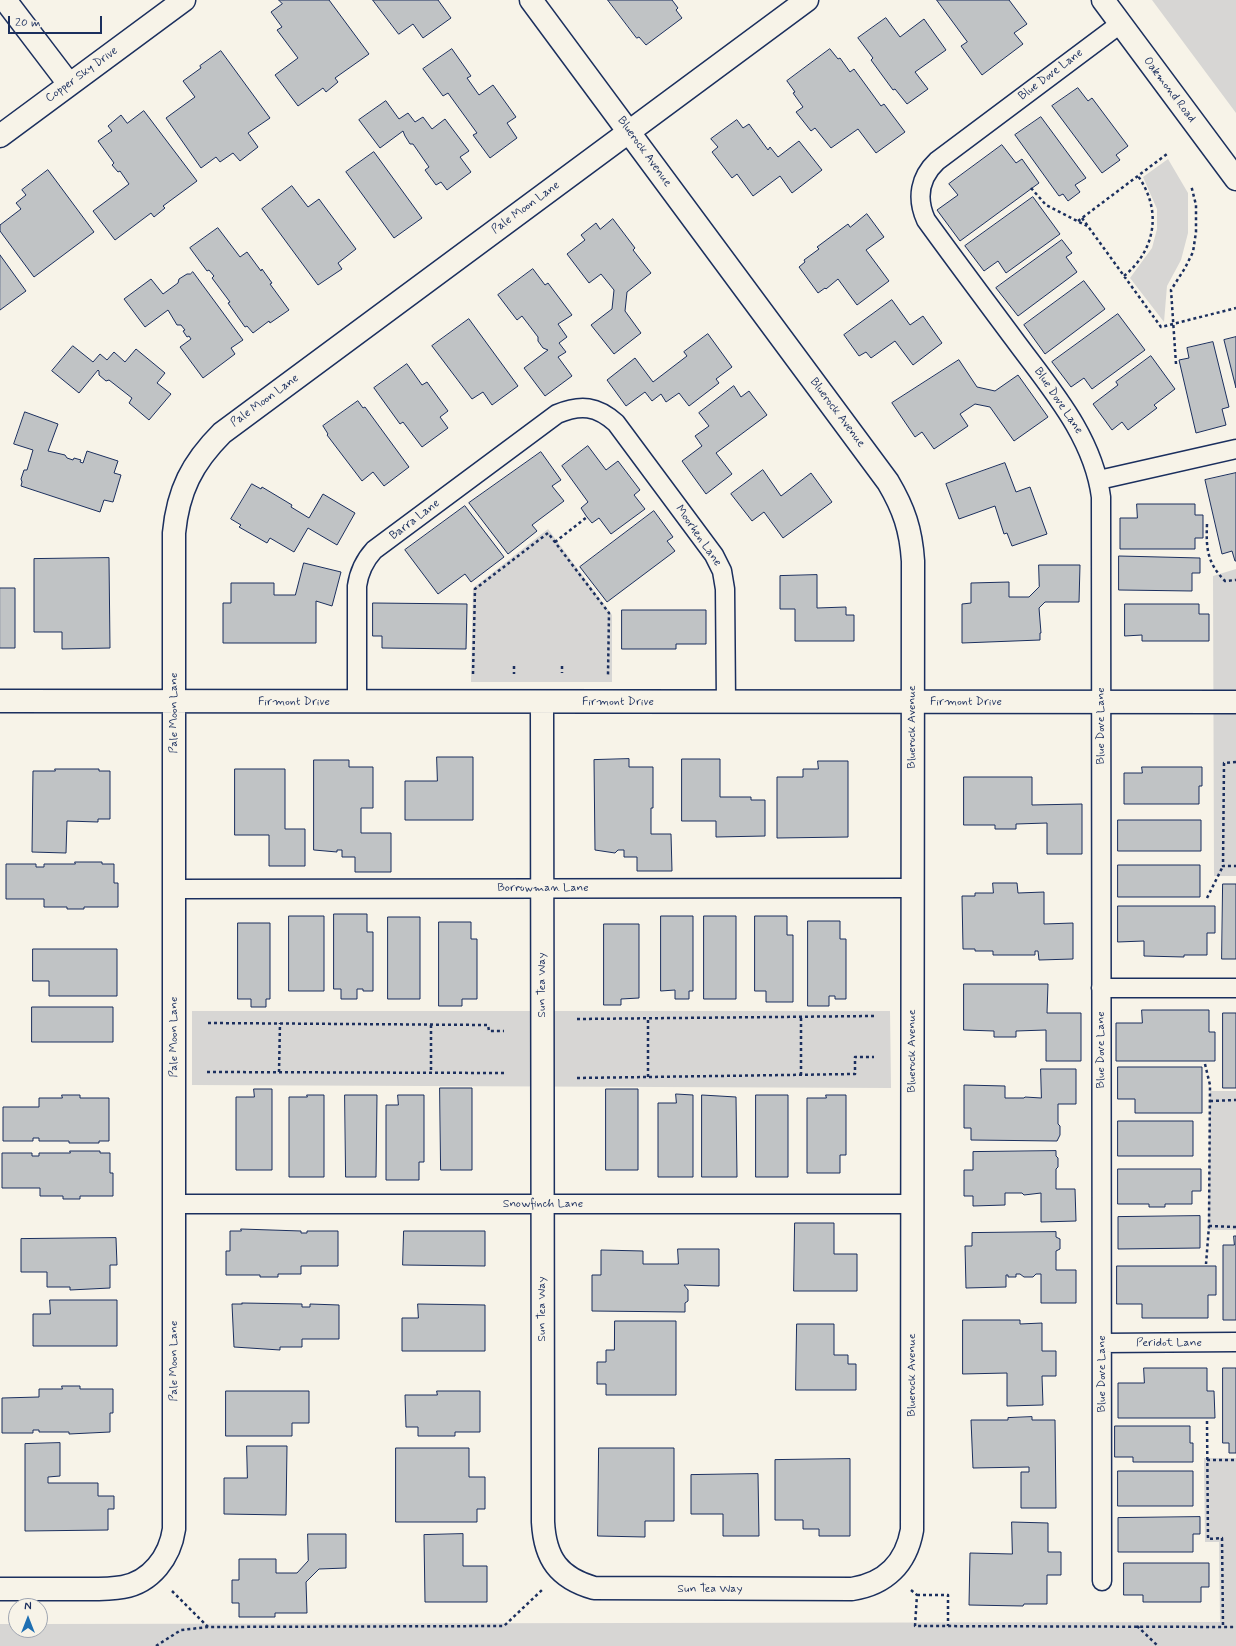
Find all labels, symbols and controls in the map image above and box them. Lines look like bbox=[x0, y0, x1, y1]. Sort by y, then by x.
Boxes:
scale bar bbox=[10, 8, 104, 34]
text: 20 m bbox=[15, 15, 41, 31]
street label: Copper Sky Drive bbox=[43, 44, 121, 106]
street label: Blue Dove Lane bbox=[1016, 46, 1086, 104]
street label: Oakmond Road bbox=[1140, 54, 1198, 126]
street label: Bluerock Avenue bbox=[614, 114, 674, 190]
street label: Pale Moon Lane bbox=[489, 178, 563, 238]
street label: Blue Dove Lane bbox=[1030, 365, 1086, 437]
street label: Pale Moon Lane bbox=[228, 371, 302, 431]
street label: Bluerock Avenue bbox=[806, 375, 868, 451]
street label: Barra Lane bbox=[387, 497, 443, 543]
street label: Moorhen Lane bbox=[672, 503, 724, 569]
street label: Pale Moon Lane bbox=[167, 673, 181, 753]
street label: Bluerock Avenue bbox=[905, 685, 919, 769]
street label: Blue Dove Lane bbox=[1094, 687, 1108, 765]
street label: Firmont Drive bbox=[258, 695, 330, 709]
street label: Firmont Drive bbox=[582, 695, 654, 709]
street label: Firmont Drive bbox=[930, 695, 1002, 709]
street label: Borrowman Lane bbox=[497, 881, 589, 895]
street label: Sun Tea Way bbox=[535, 952, 549, 1018]
street label: Pale Moon Lane bbox=[167, 997, 181, 1077]
street label: Bluerock Avenue bbox=[905, 1009, 919, 1093]
street label: Blue Dove Lane bbox=[1094, 1011, 1108, 1089]
street label: Snowfinch Lane bbox=[503, 1197, 583, 1211]
street label: Sun Tea Way bbox=[535, 1276, 549, 1342]
street label: Pale Moon Lane bbox=[167, 1321, 181, 1401]
street label: Bluerock Avenue bbox=[905, 1333, 919, 1417]
street label: Blue Dove Lane bbox=[1095, 1335, 1109, 1413]
street label: Peridot Lane bbox=[1136, 1336, 1202, 1350]
street label: Sun Tea Way bbox=[677, 1582, 743, 1596]
north arrow bbox=[8, 1598, 48, 1638]
text: N bbox=[24, 1600, 32, 1614]

